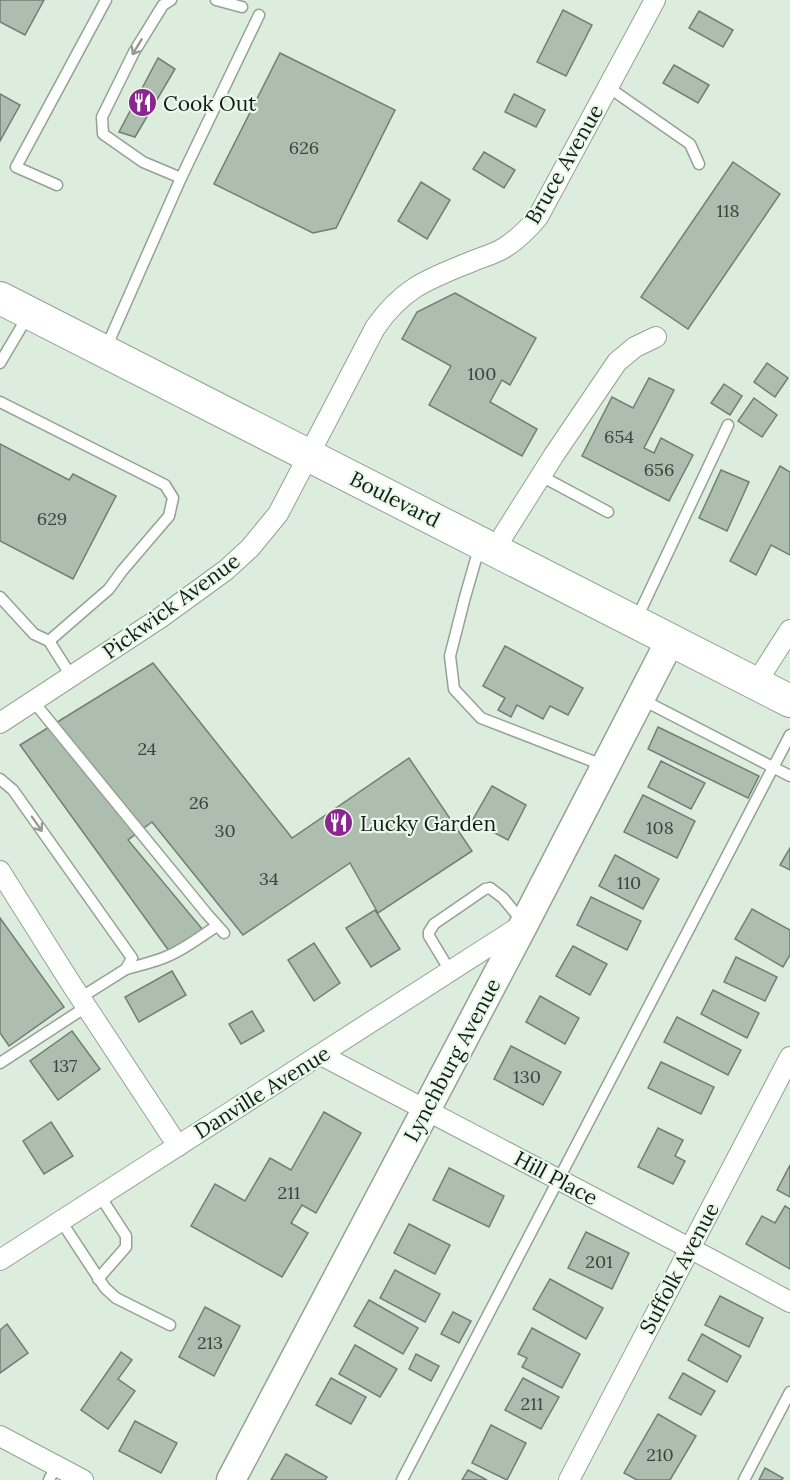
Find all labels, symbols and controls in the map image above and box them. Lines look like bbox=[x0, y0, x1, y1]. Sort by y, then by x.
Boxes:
one-way arrow bbox=[131, 38, 143, 55]
restaurant icon: Cook Out bbox=[126, 87, 158, 119]
place label: Cook Out bbox=[163, 90, 257, 117]
street label: Bruce Avenue bbox=[519, 99, 609, 229]
house number: 626 bbox=[289, 136, 319, 159]
house number: 118 bbox=[716, 199, 740, 222]
house number: 100 bbox=[468, 362, 496, 385]
house number: 654 bbox=[604, 425, 634, 448]
house number: 656 bbox=[644, 458, 674, 481]
street label: Boulevard bbox=[345, 465, 445, 533]
house number: 629 bbox=[37, 507, 67, 530]
street label: Pickwick Avenue bbox=[97, 547, 245, 665]
house number: 24 bbox=[137, 737, 157, 760]
house number: 26 bbox=[189, 791, 209, 814]
restaurant icon: Lucky Garden bbox=[323, 807, 355, 839]
place label: Lucky Garden bbox=[360, 810, 496, 837]
one-way arrow bbox=[31, 815, 43, 831]
house number: 108 bbox=[646, 816, 674, 839]
house number: 30 bbox=[214, 819, 236, 842]
house number: 34 bbox=[259, 867, 279, 890]
house number: 110 bbox=[617, 871, 641, 894]
street label: Lynchburg Avenue bbox=[398, 974, 506, 1146]
street label: Danville Avenue bbox=[189, 1040, 335, 1144]
house number: 137 bbox=[53, 1054, 77, 1077]
house number: 130 bbox=[513, 1065, 541, 1088]
street label: Hill Place bbox=[510, 1145, 602, 1211]
house number: 211 bbox=[278, 1181, 300, 1204]
street label: Suffolk Avenue bbox=[633, 1198, 725, 1338]
house number: 201 bbox=[585, 1250, 613, 1273]
house number: 213 bbox=[197, 1331, 223, 1354]
house number: 211 bbox=[521, 1392, 543, 1415]
house number: 210 bbox=[646, 1443, 674, 1466]

